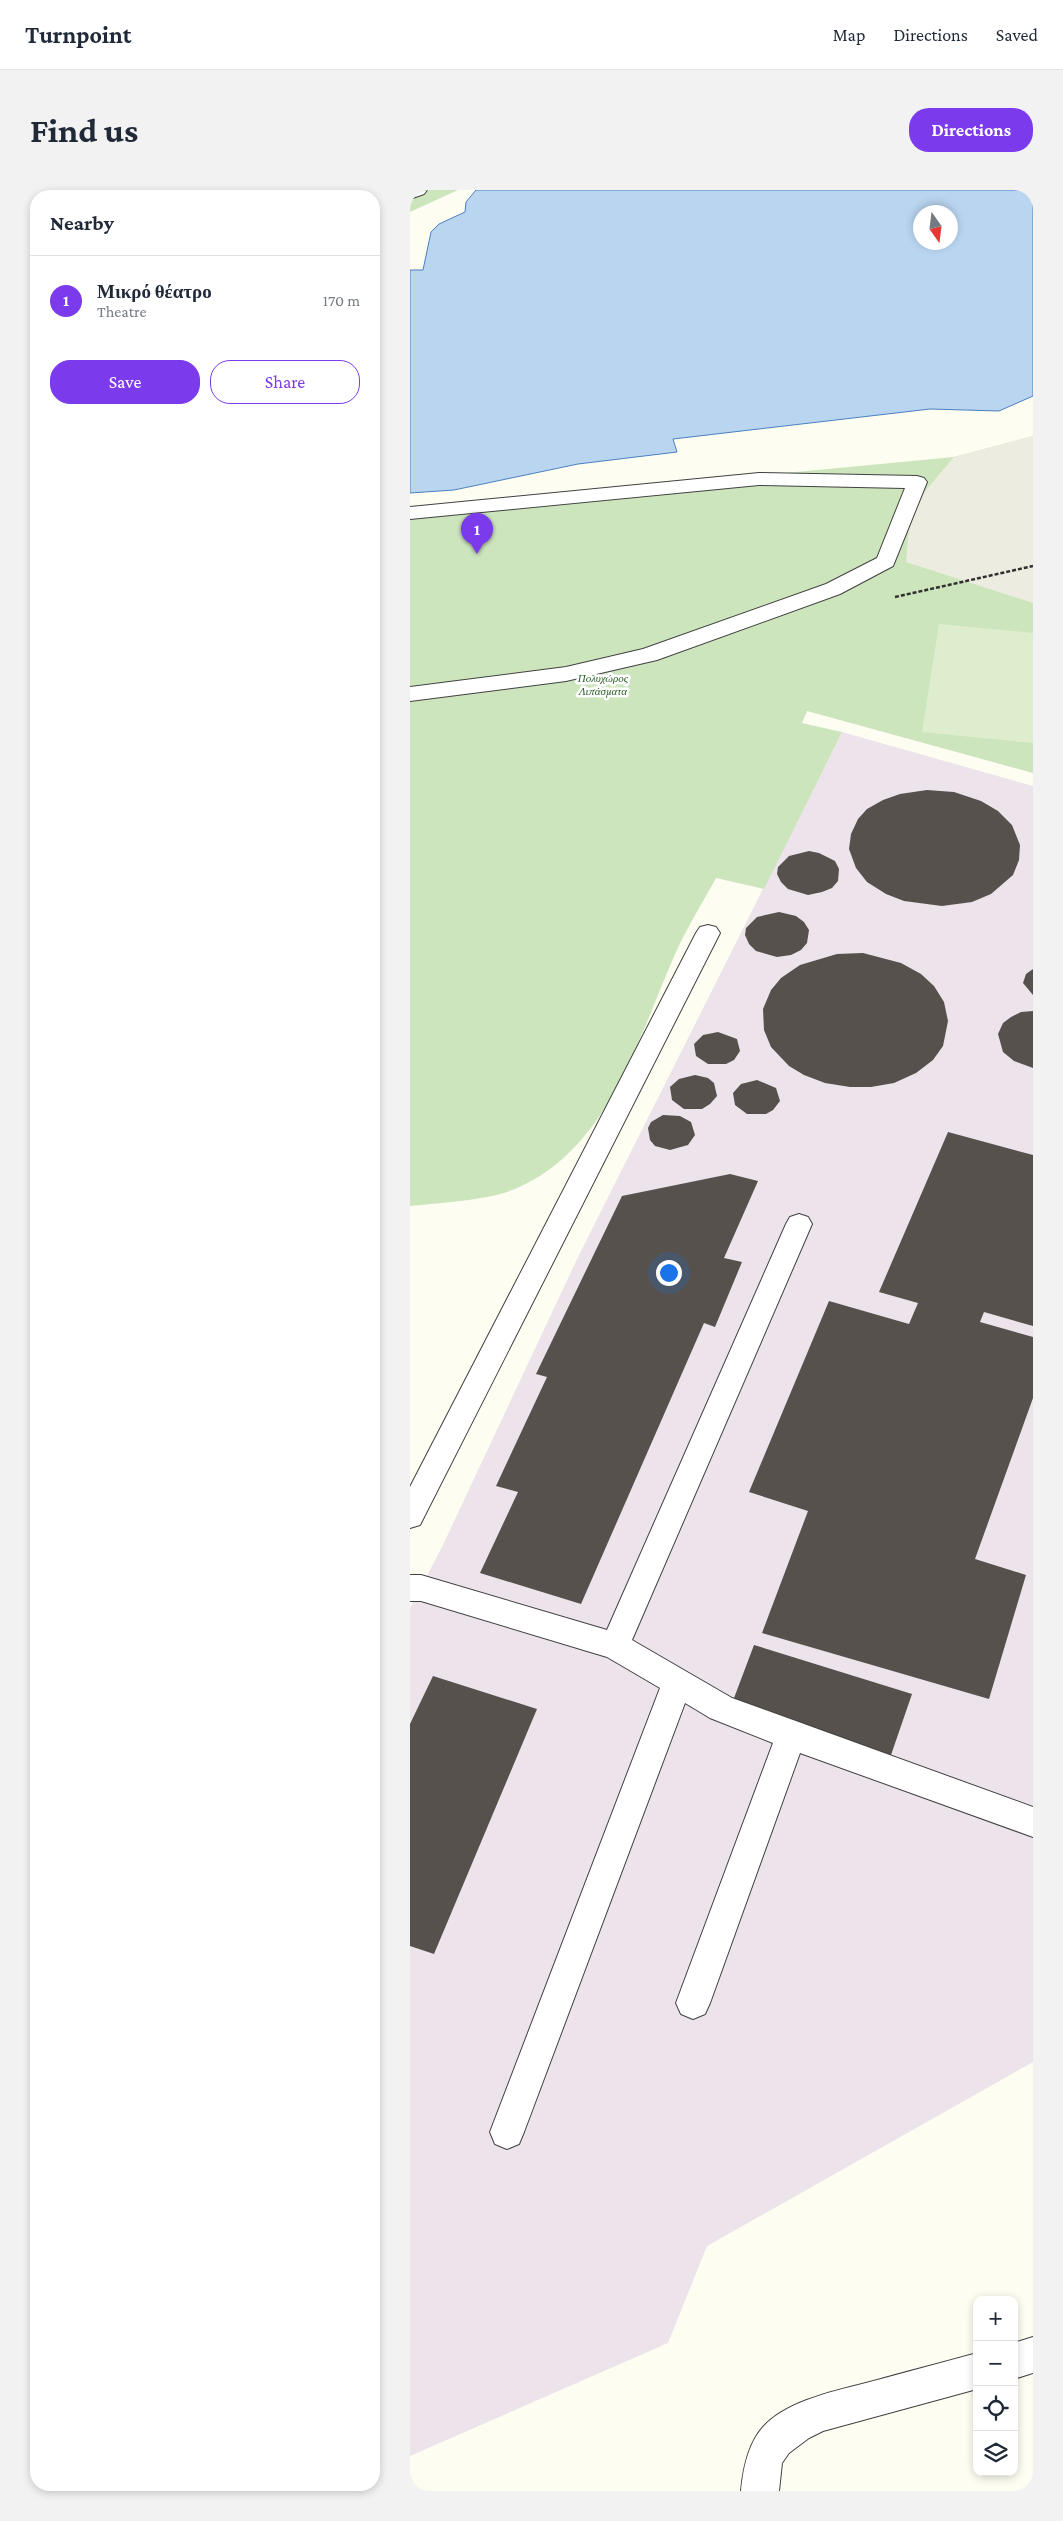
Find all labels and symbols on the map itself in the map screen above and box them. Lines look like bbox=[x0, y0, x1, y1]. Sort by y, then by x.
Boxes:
north arrow bbox=[913, 205, 958, 250]
pin: 1 bbox=[461, 513, 493, 554]
park label: Πολυχώρος Λιπάσματα bbox=[577, 672, 629, 698]
your location bbox=[656, 1260, 682, 1286]

